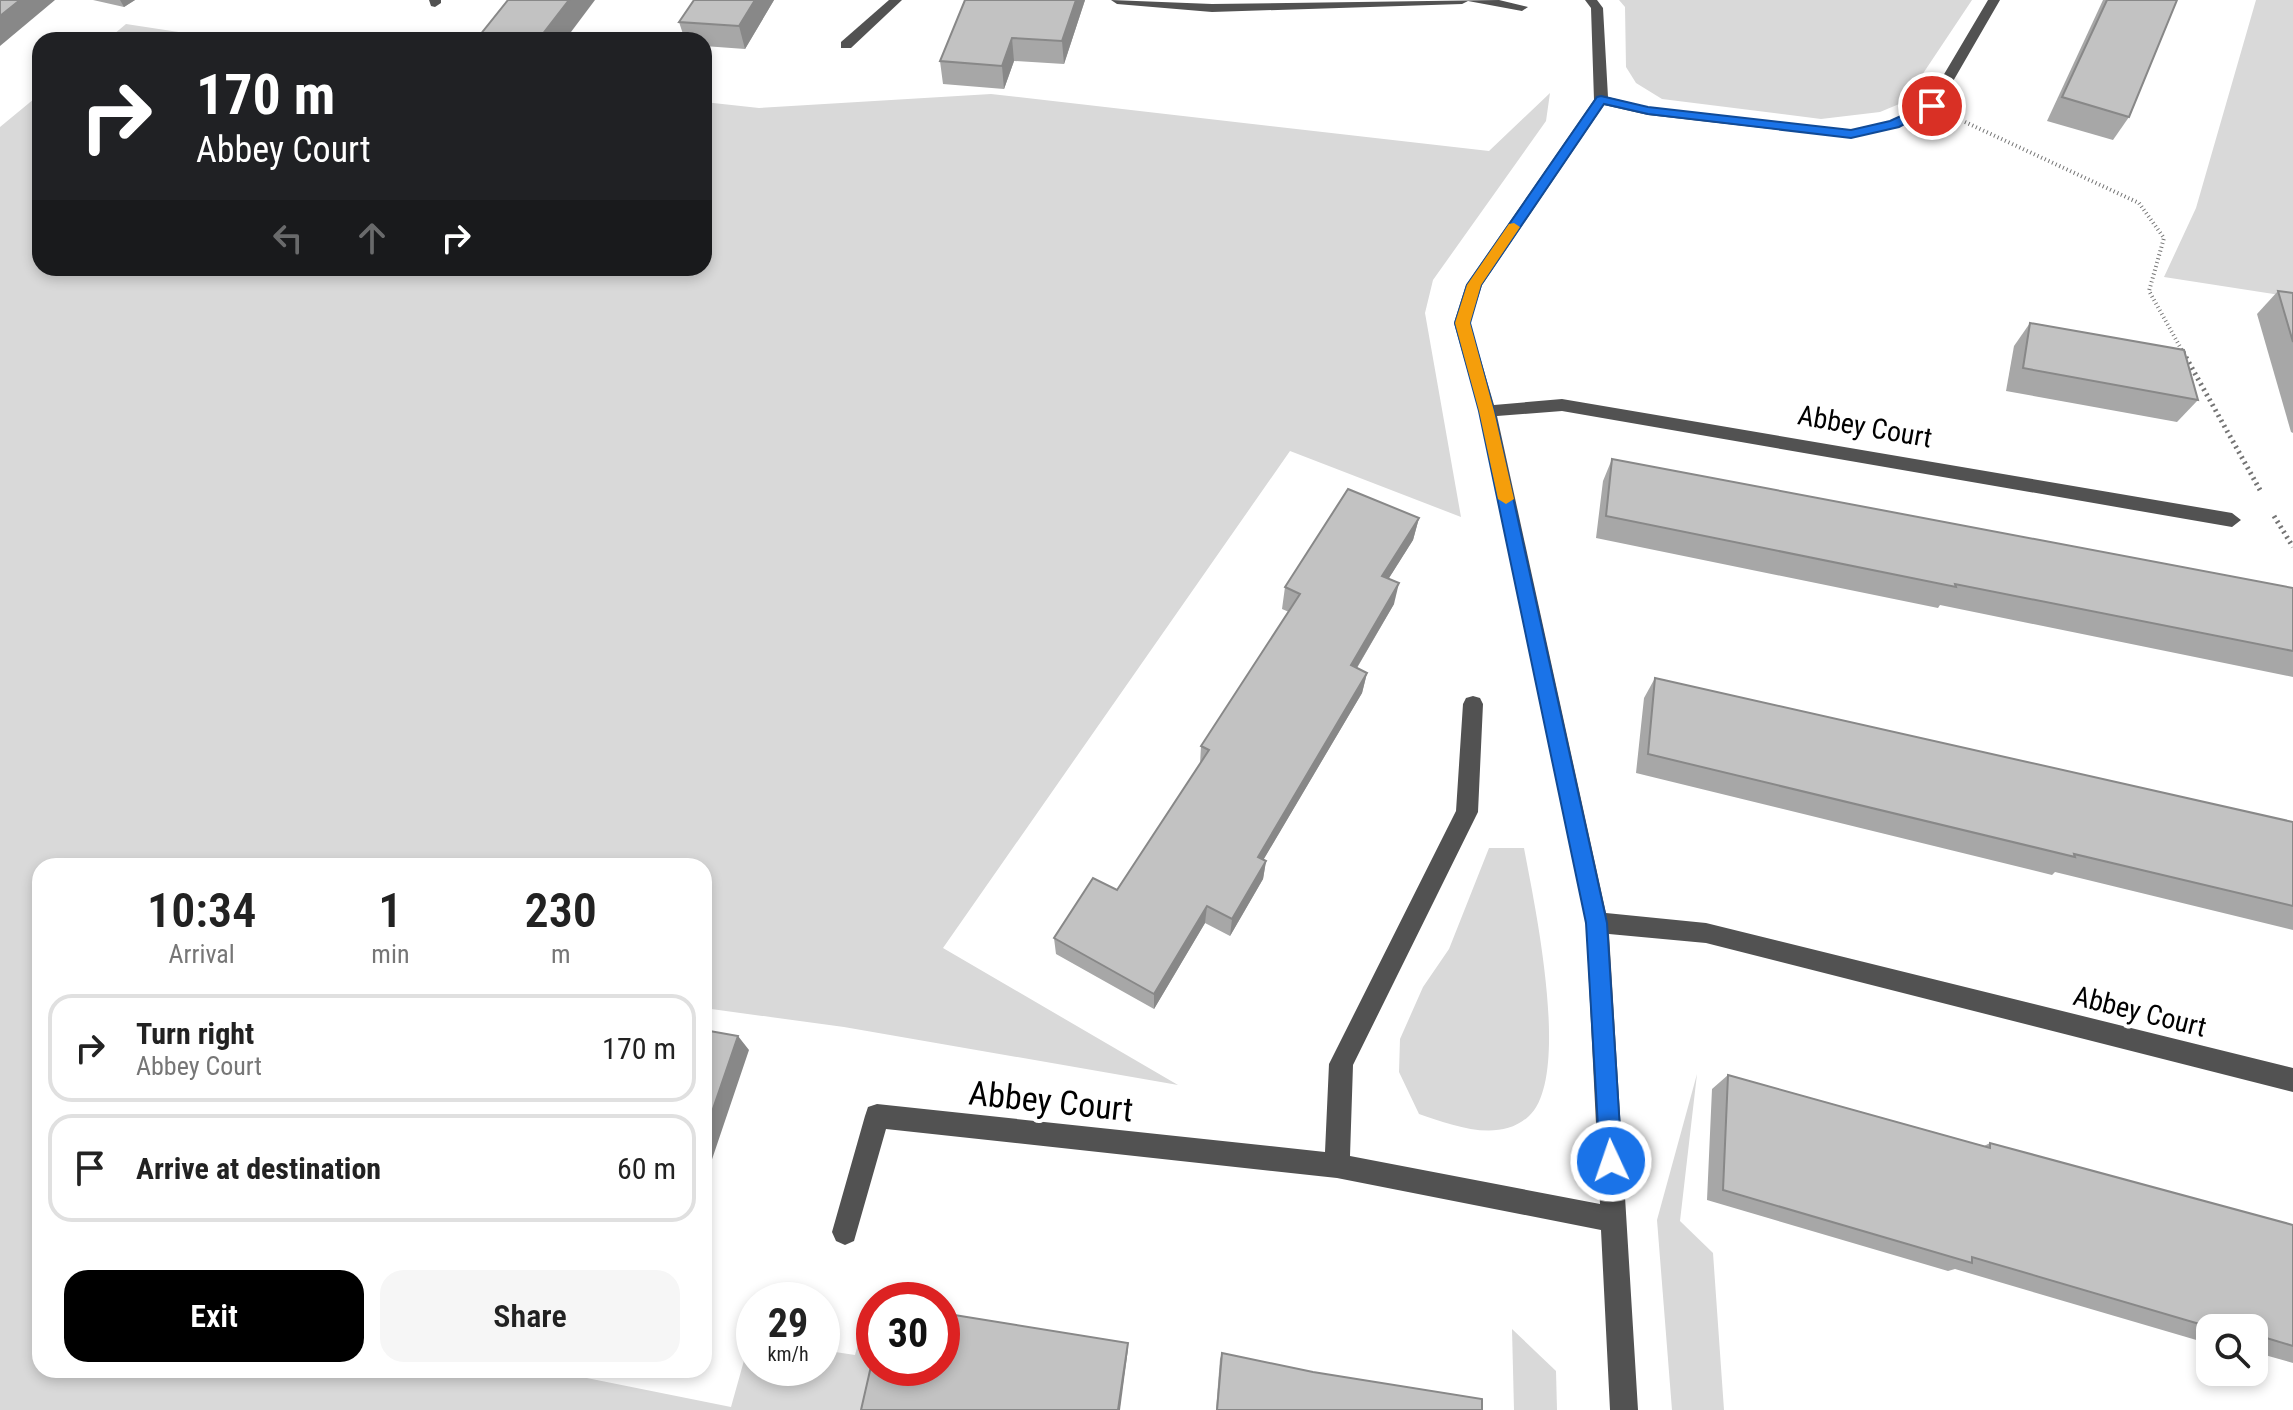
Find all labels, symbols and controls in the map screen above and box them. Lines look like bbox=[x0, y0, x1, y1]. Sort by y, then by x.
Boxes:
text: 170 m bbox=[196, 62, 335, 128]
icon: right bbox=[64, 64, 168, 168]
pin bbox=[1898, 72, 1966, 140]
icon: arrive bbox=[1910, 84, 1954, 128]
text: Abbey Court bbox=[196, 129, 371, 171]
icon: left bbox=[266, 216, 310, 260]
icon: ahead bbox=[350, 216, 394, 260]
icon: right bbox=[434, 216, 478, 260]
street label: Abbey Court bbox=[1795, 398, 1935, 455]
text: 10:34 bbox=[147, 882, 256, 939]
text: 1 bbox=[378, 882, 402, 939]
text: 230 bbox=[525, 882, 597, 939]
text: Arrival bbox=[169, 939, 235, 969]
text: min bbox=[371, 939, 409, 969]
text: m bbox=[551, 939, 571, 969]
street label: Abbey Court bbox=[2070, 979, 2210, 1044]
text: Turn right bbox=[136, 1016, 254, 1051]
icon: right bbox=[68, 1026, 112, 1070]
text: 170 m bbox=[602, 1031, 676, 1066]
text: Abbey Court bbox=[136, 1051, 262, 1081]
street label: Abbey Court bbox=[967, 1072, 1135, 1130]
position arrow bbox=[1569, 1119, 1653, 1203]
icon: arrive bbox=[68, 1146, 112, 1190]
text: Arrive at destination bbox=[136, 1151, 381, 1186]
text: 60 m bbox=[617, 1151, 676, 1186]
button: Exit bbox=[64, 1270, 364, 1362]
button: Share bbox=[380, 1270, 680, 1362]
speed limit sign: 30 bbox=[856, 1282, 960, 1386]
text: 29 bbox=[768, 1300, 808, 1347]
map controls bbox=[2196, 1314, 2268, 1386]
button: search bbox=[2196, 1314, 2268, 1386]
text: km/h bbox=[767, 1342, 809, 1366]

